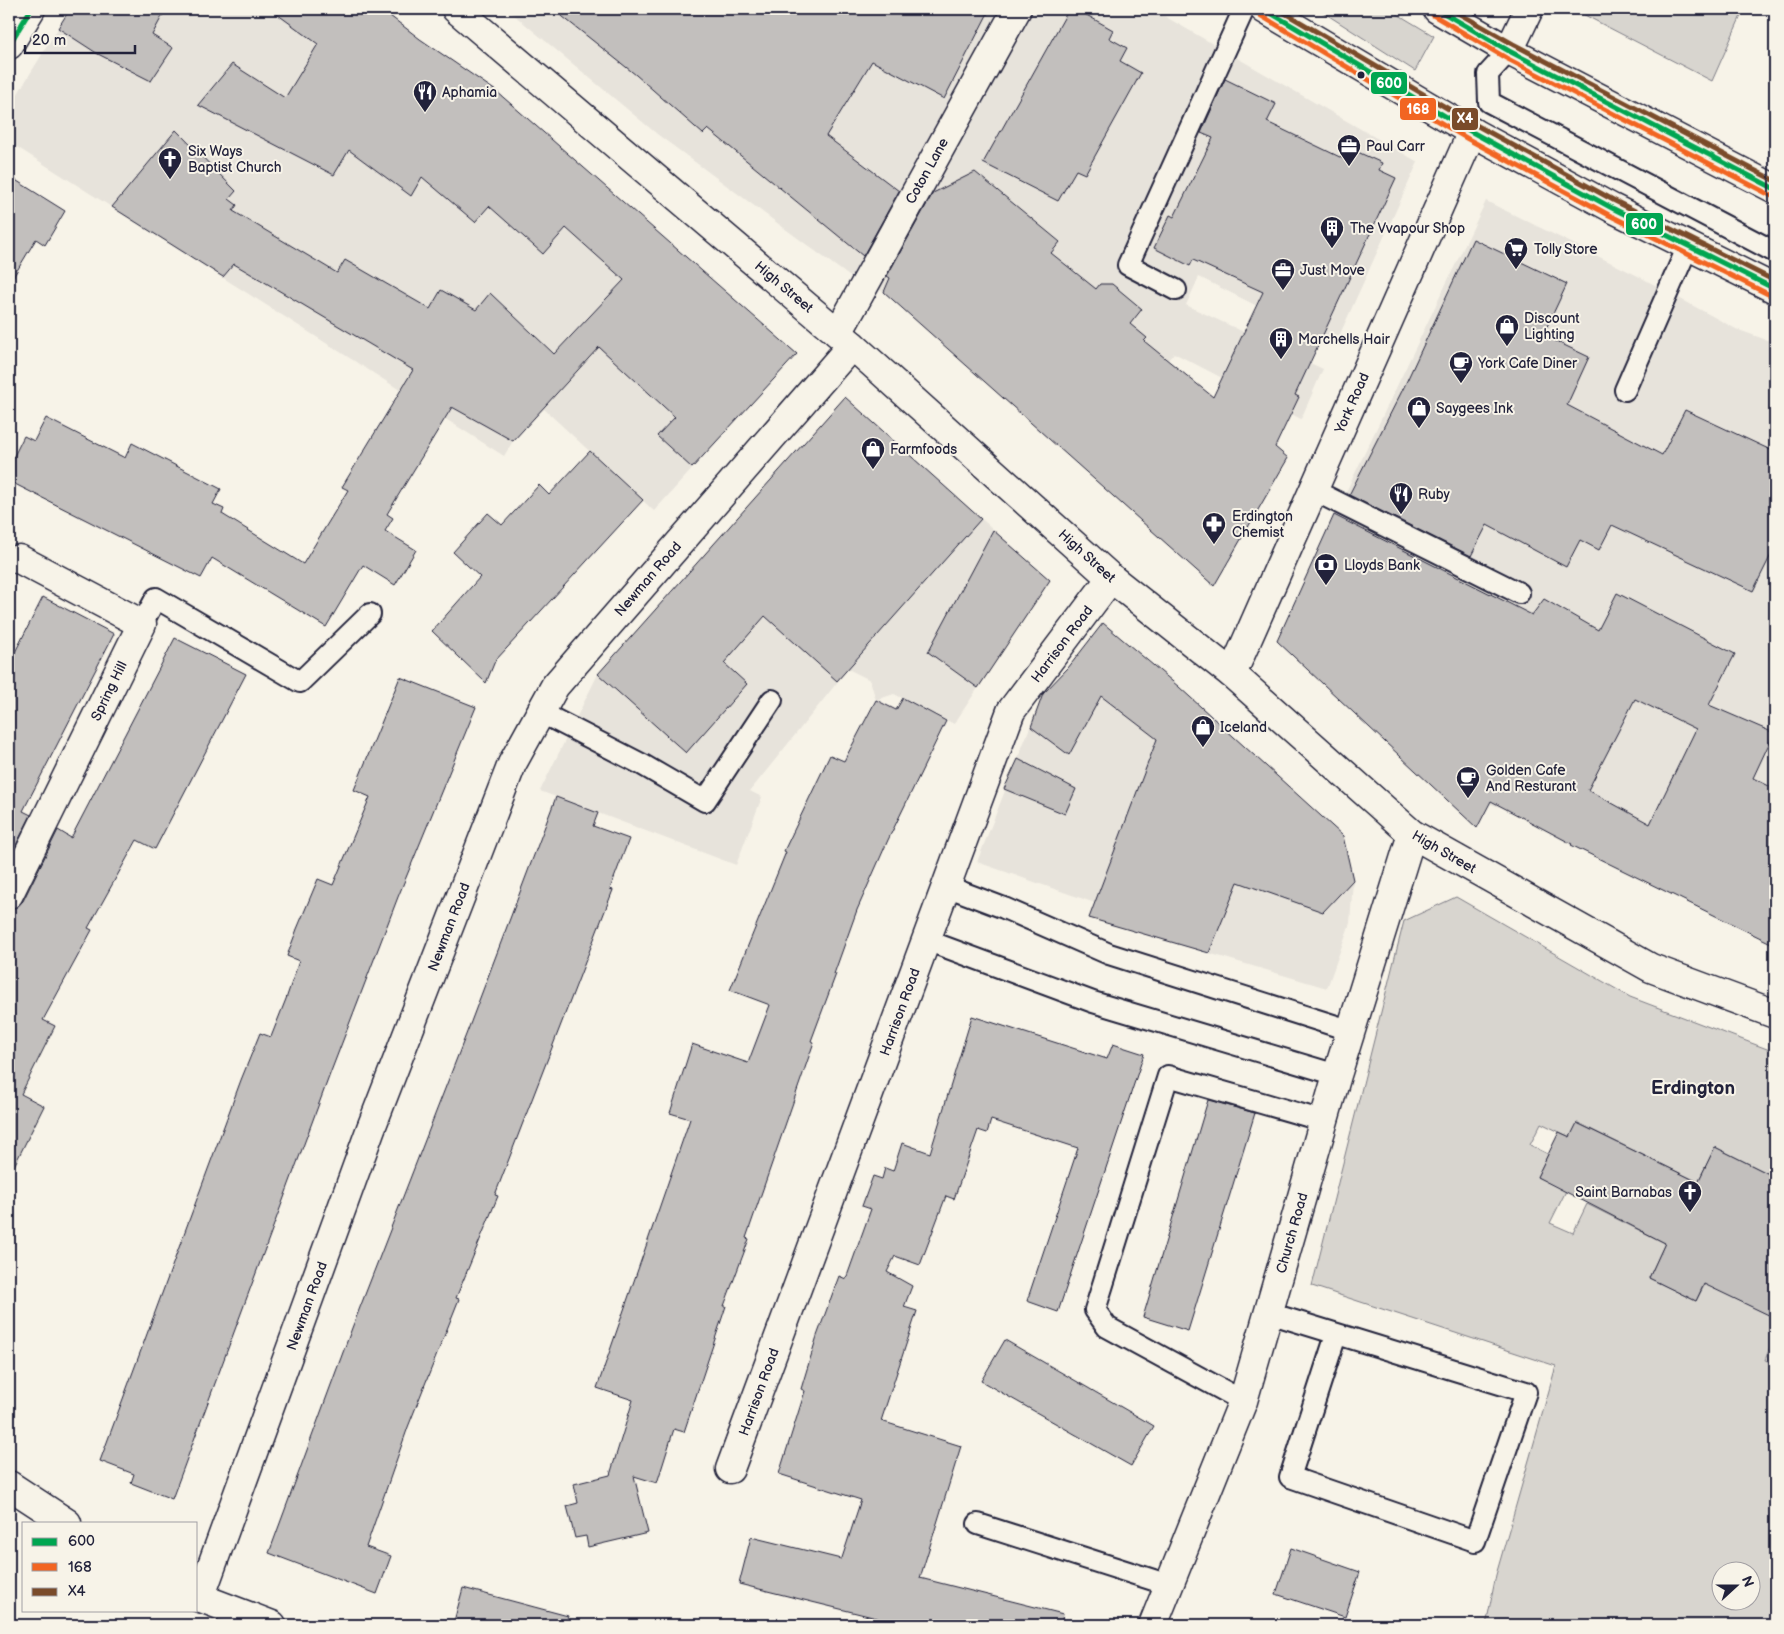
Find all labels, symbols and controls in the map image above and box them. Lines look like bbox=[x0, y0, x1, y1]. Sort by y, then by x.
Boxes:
scale bar bbox=[25, 22, 135, 54]
text: 20 m bbox=[32, 31, 66, 50]
unlabelled marker bbox=[1356, 70, 1366, 80]
line badge: 600 bbox=[1370, 71, 1408, 95]
text: 600 bbox=[1376, 75, 1402, 92]
restaurant icon: Aphamia bbox=[412, 79, 438, 113]
place label: Aphamia bbox=[442, 84, 497, 101]
line badge: 168 bbox=[1399, 97, 1437, 121]
text: 168 bbox=[1407, 101, 1429, 118]
line badge: X4 bbox=[1451, 107, 1479, 131]
text: X4 bbox=[1457, 110, 1474, 127]
office icon: Paul Carr bbox=[1336, 133, 1362, 167]
street label: Coton Lane bbox=[902, 135, 952, 207]
place label: Paul Carr bbox=[1366, 138, 1426, 155]
place label: Six Ways Baptist Church bbox=[188, 143, 282, 176]
church icon: Six Ways Baptist Church bbox=[157, 146, 183, 180]
line badge: 600 bbox=[1625, 212, 1664, 236]
building icon: The Vvapour Shop bbox=[1319, 215, 1345, 249]
text: 600 bbox=[1631, 216, 1657, 233]
place label: The Vvapour Shop bbox=[1350, 220, 1465, 237]
supermarket icon: Tolly Store bbox=[1503, 236, 1529, 270]
place label: Tolly Store bbox=[1534, 241, 1597, 258]
office icon: Just Move bbox=[1270, 257, 1296, 291]
street label: High Street bbox=[751, 258, 817, 317]
place label: Just Move bbox=[1300, 262, 1365, 279]
place label: Discount Lighting bbox=[1524, 310, 1580, 343]
shop icon: Discount Lighting bbox=[1494, 313, 1520, 347]
building icon: Marchells Hair bbox=[1268, 326, 1294, 360]
place label: Marchells Hair bbox=[1298, 331, 1391, 348]
cafe icon: York Cafe Diner bbox=[1448, 350, 1474, 384]
place label: York Cafe Diner bbox=[1477, 355, 1578, 372]
street label: York Road bbox=[1331, 370, 1373, 437]
shop icon: Saygees Ink bbox=[1406, 395, 1432, 429]
place label: Saygees Ink bbox=[1436, 400, 1513, 417]
shop icon: Farmfoods bbox=[860, 436, 886, 470]
place label: Farmfoods bbox=[890, 441, 957, 458]
restaurant icon: Ruby bbox=[1388, 481, 1414, 515]
place label: Ruby bbox=[1418, 486, 1450, 503]
place label: Erdington Chemist bbox=[1232, 508, 1293, 541]
pharmacy icon: Erdington Chemist bbox=[1201, 511, 1227, 545]
street label: High Street bbox=[1055, 526, 1120, 587]
street label: Newman Road bbox=[611, 538, 685, 620]
bank icon: Lloyds Bank bbox=[1313, 552, 1339, 586]
place label: Lloyds Bank bbox=[1344, 557, 1420, 574]
street label: Harrison Road bbox=[1028, 602, 1096, 686]
street label: Spring Hill bbox=[87, 658, 131, 724]
shop icon: Iceland bbox=[1190, 714, 1216, 748]
place label: Iceland bbox=[1220, 719, 1267, 736]
place label: Golden Cafe And Resturant bbox=[1486, 762, 1577, 795]
cafe icon: Golden Cafe And Resturant bbox=[1455, 765, 1481, 799]
street label: High Street bbox=[1409, 827, 1480, 878]
street label: Newman Road bbox=[424, 880, 474, 974]
street label: Harrison Road bbox=[876, 966, 924, 1058]
district label: Erdington bbox=[1651, 1077, 1735, 1100]
church icon: Saint Barnabas bbox=[1677, 1179, 1703, 1213]
place label: Saint Barnabas bbox=[1575, 1184, 1672, 1201]
street label: Church Road bbox=[1272, 1191, 1312, 1275]
street label: Newman Road bbox=[283, 1259, 331, 1353]
street label: Harrison Road bbox=[735, 1346, 783, 1438]
legend bbox=[22, 1522, 198, 1612]
text: 600 bbox=[68, 1532, 95, 1551]
text: 168 bbox=[68, 1558, 92, 1577]
north arrow bbox=[1712, 1562, 1762, 1612]
text: N bbox=[1738, 1574, 1757, 1589]
text: X4 bbox=[67, 1582, 86, 1601]

